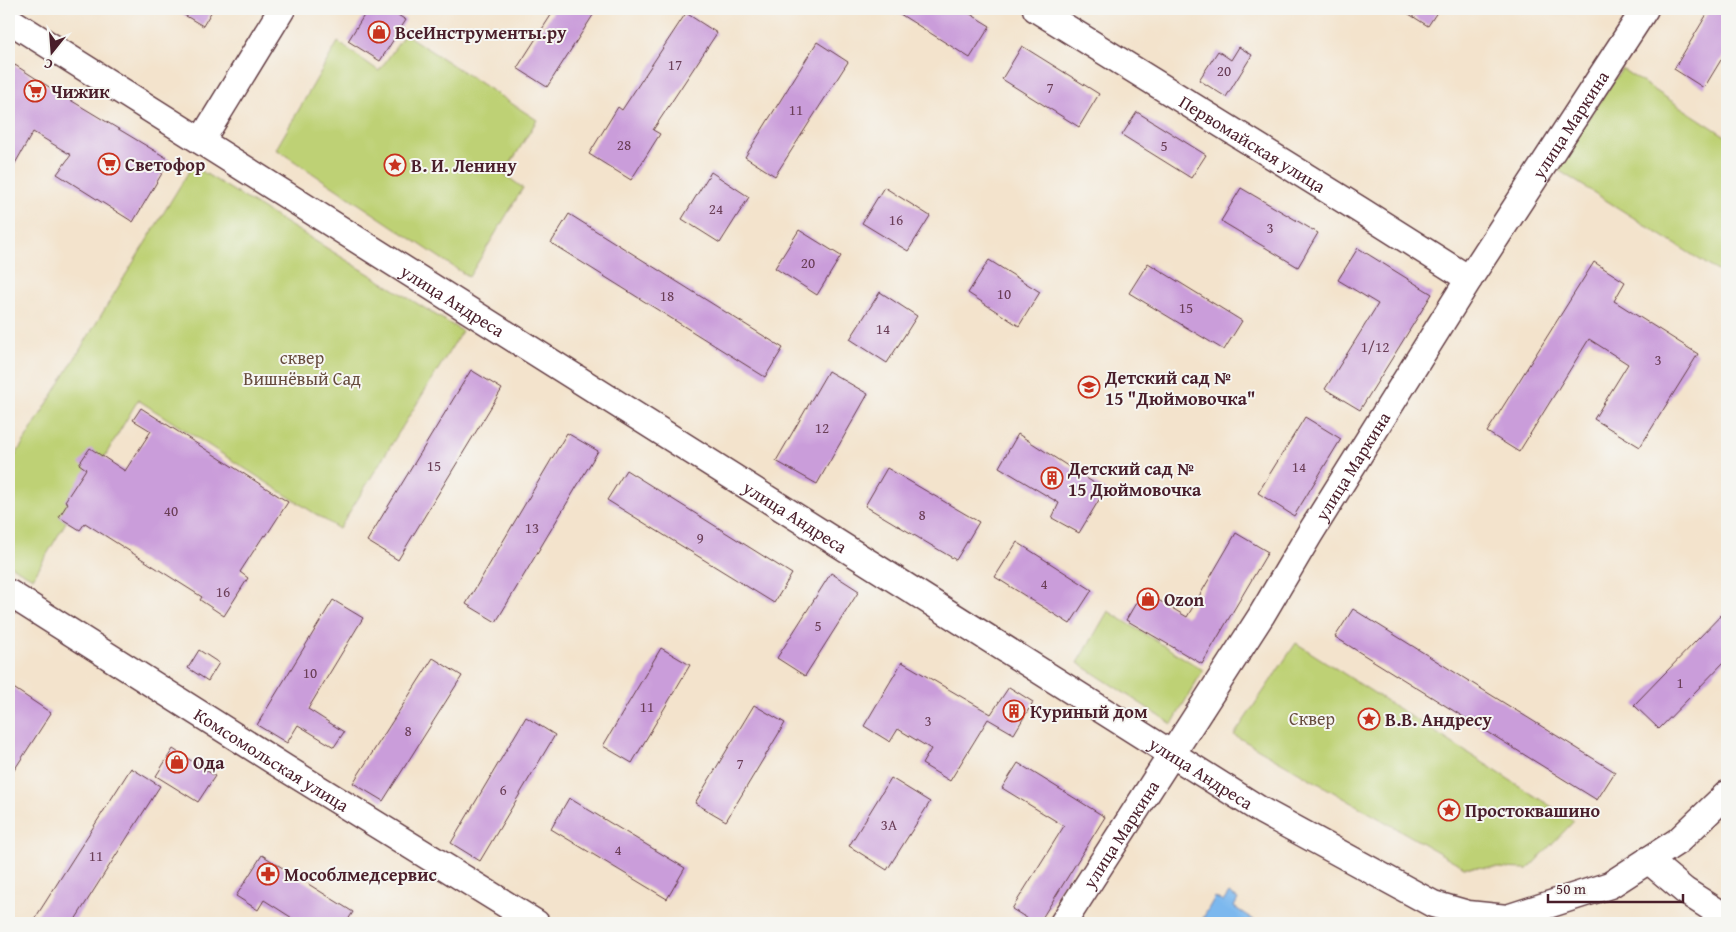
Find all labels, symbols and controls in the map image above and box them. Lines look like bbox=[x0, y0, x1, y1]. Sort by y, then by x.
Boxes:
place label: ВсеИнструменты.ру bbox=[395, 19, 567, 46]
shop icon: ВсеИнструменты.ру bbox=[367, 20, 391, 44]
north arrow bbox=[28, 28, 78, 78]
text: С bbox=[41, 54, 55, 75]
house number: 17 bbox=[668, 54, 682, 75]
house number: 20 bbox=[1217, 60, 1231, 81]
street label: улица Маркина bbox=[1524, 65, 1615, 185]
house number: 7 bbox=[1046, 77, 1054, 98]
place label: Чижик bbox=[51, 78, 110, 105]
supermarket icon: Чижик bbox=[23, 79, 47, 103]
street label: Первомайская улица bbox=[1174, 88, 1331, 199]
house number: 11 bbox=[789, 99, 803, 120]
house number: 28 bbox=[617, 134, 631, 155]
house number: 5 bbox=[1160, 135, 1168, 156]
place label: Светофор bbox=[125, 151, 205, 178]
supermarket icon: Светофор bbox=[97, 152, 121, 176]
place label: В. И. Ленину bbox=[411, 152, 517, 179]
place icon: В. И. Ленину bbox=[383, 153, 407, 177]
house number: 24 bbox=[709, 198, 723, 219]
house number: 16 bbox=[889, 209, 903, 230]
house number: 3 bbox=[1266, 217, 1274, 238]
house number: 20 bbox=[801, 252, 815, 273]
street label: улица Андреса bbox=[395, 257, 511, 344]
house number: 10 bbox=[997, 283, 1011, 304]
house number: 18 bbox=[660, 285, 674, 306]
house number: 15 bbox=[1179, 297, 1193, 318]
house number: 14 bbox=[876, 318, 890, 339]
house number: 1/12 bbox=[1361, 336, 1389, 357]
park label: сквер Вишнёвый Сад bbox=[243, 344, 361, 392]
house number: 3 bbox=[1654, 349, 1662, 370]
place label: Детский сад № 15 "Дюймовочка" bbox=[1104, 364, 1256, 412]
school or university icon: Детский сад № 15 "Дюймовочка" bbox=[1077, 375, 1101, 399]
street label: улица Маркина bbox=[1307, 406, 1397, 527]
house number: 12 bbox=[815, 417, 829, 438]
house number: 15 bbox=[427, 455, 441, 476]
place label: Детский сад № 15 Дюймовочка bbox=[1067, 455, 1202, 503]
house number: 14 bbox=[1292, 456, 1306, 477]
building icon: Детский сад № 15 Дюймовочка bbox=[1040, 466, 1064, 490]
street label: улица Андреса bbox=[737, 473, 853, 560]
house number: 40 bbox=[164, 500, 178, 521]
house number: 8 bbox=[918, 504, 926, 525]
house number: 13 bbox=[525, 517, 539, 538]
house number: 9 bbox=[696, 527, 704, 548]
house number: 4 bbox=[1040, 573, 1048, 594]
house number: 16 bbox=[216, 581, 230, 602]
place label: Ozon bbox=[1164, 586, 1204, 613]
shop icon: Ozon bbox=[1136, 587, 1160, 611]
house number: 5 bbox=[814, 615, 822, 636]
house number: 10 bbox=[303, 662, 317, 683]
house number: 1 bbox=[1676, 672, 1684, 693]
house number: 11 bbox=[640, 696, 654, 717]
place label: Куриный дом bbox=[1030, 698, 1148, 725]
building icon: Куриный дом bbox=[1002, 699, 1026, 723]
street label: Комсомольская улица bbox=[189, 700, 355, 818]
park label: Сквер bbox=[1289, 705, 1335, 732]
place label: В.В. Андресу bbox=[1385, 706, 1492, 733]
place icon: В.В. Андресу bbox=[1357, 707, 1381, 731]
house number: 3 bbox=[924, 710, 932, 731]
house number: 8 bbox=[404, 720, 412, 741]
street label: улица Андреса bbox=[1143, 729, 1259, 816]
place label: Ода bbox=[193, 749, 225, 776]
shop icon: Ода bbox=[165, 750, 189, 774]
house number: 7 bbox=[736, 753, 744, 774]
street label: улица Маркина bbox=[1075, 774, 1166, 894]
house number: 6 bbox=[499, 779, 507, 800]
place label: Простоквашино bbox=[1465, 797, 1600, 824]
place icon: Простоквашино bbox=[1437, 798, 1461, 822]
house number: 3А bbox=[881, 814, 897, 835]
house number: 4 bbox=[614, 839, 622, 860]
house number: 11 bbox=[89, 845, 103, 866]
place label: Мособлмедсервис bbox=[284, 861, 437, 888]
pharmacy icon: Мособлмедсервис bbox=[256, 862, 280, 886]
scale bar bbox=[1548, 872, 1684, 904]
text: 50 m bbox=[1556, 878, 1587, 899]

